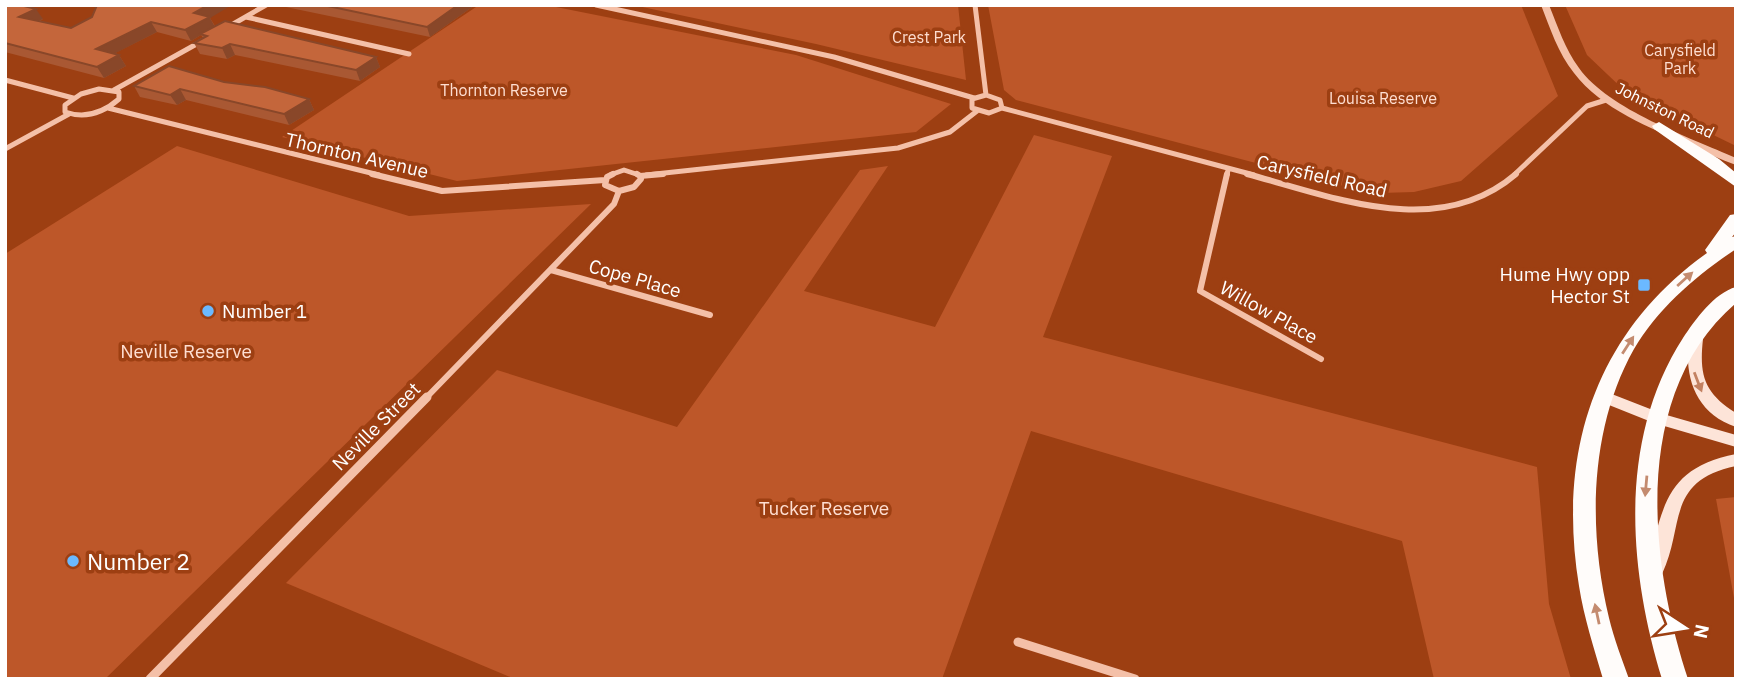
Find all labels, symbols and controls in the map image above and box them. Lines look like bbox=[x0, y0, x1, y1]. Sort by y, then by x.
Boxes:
park label: Crest Park bbox=[892, 27, 967, 47]
park label: Carysfield Park bbox=[1644, 40, 1716, 78]
street label: Johnston Road bbox=[1612, 78, 1718, 142]
park label: Thornton Reserve bbox=[440, 80, 568, 100]
park label: Louisa Reserve bbox=[1329, 88, 1437, 108]
street label: Thornton Avenue bbox=[283, 127, 431, 183]
street label: Carysfield Road bbox=[1254, 149, 1390, 203]
street label: Cope Place bbox=[586, 253, 684, 303]
place label: Hume Hwy opp Hector St bbox=[1500, 262, 1630, 308]
one-way arrow bbox=[1676, 271, 1694, 287]
street label: Willow Place bbox=[1216, 275, 1322, 349]
marker: Hume Hwy opp Hector St bbox=[1636, 277, 1652, 293]
place label: Number 1 bbox=[222, 299, 307, 323]
marker: Number 1 bbox=[200, 303, 216, 319]
one-way arrow bbox=[1622, 336, 1635, 355]
park label: Neville Reserve bbox=[120, 339, 252, 363]
one-way arrow bbox=[1693, 372, 1704, 393]
street label: Neville Street bbox=[327, 377, 425, 475]
one-way arrow bbox=[1640, 475, 1651, 497]
park label: Tucker Reserve bbox=[759, 496, 889, 520]
place label: Number 2 bbox=[87, 546, 190, 576]
marker: Number 2 bbox=[65, 553, 81, 569]
north arrow bbox=[1650, 593, 1720, 663]
one-way arrow bbox=[1591, 603, 1602, 625]
text: N bbox=[1688, 622, 1715, 641]

